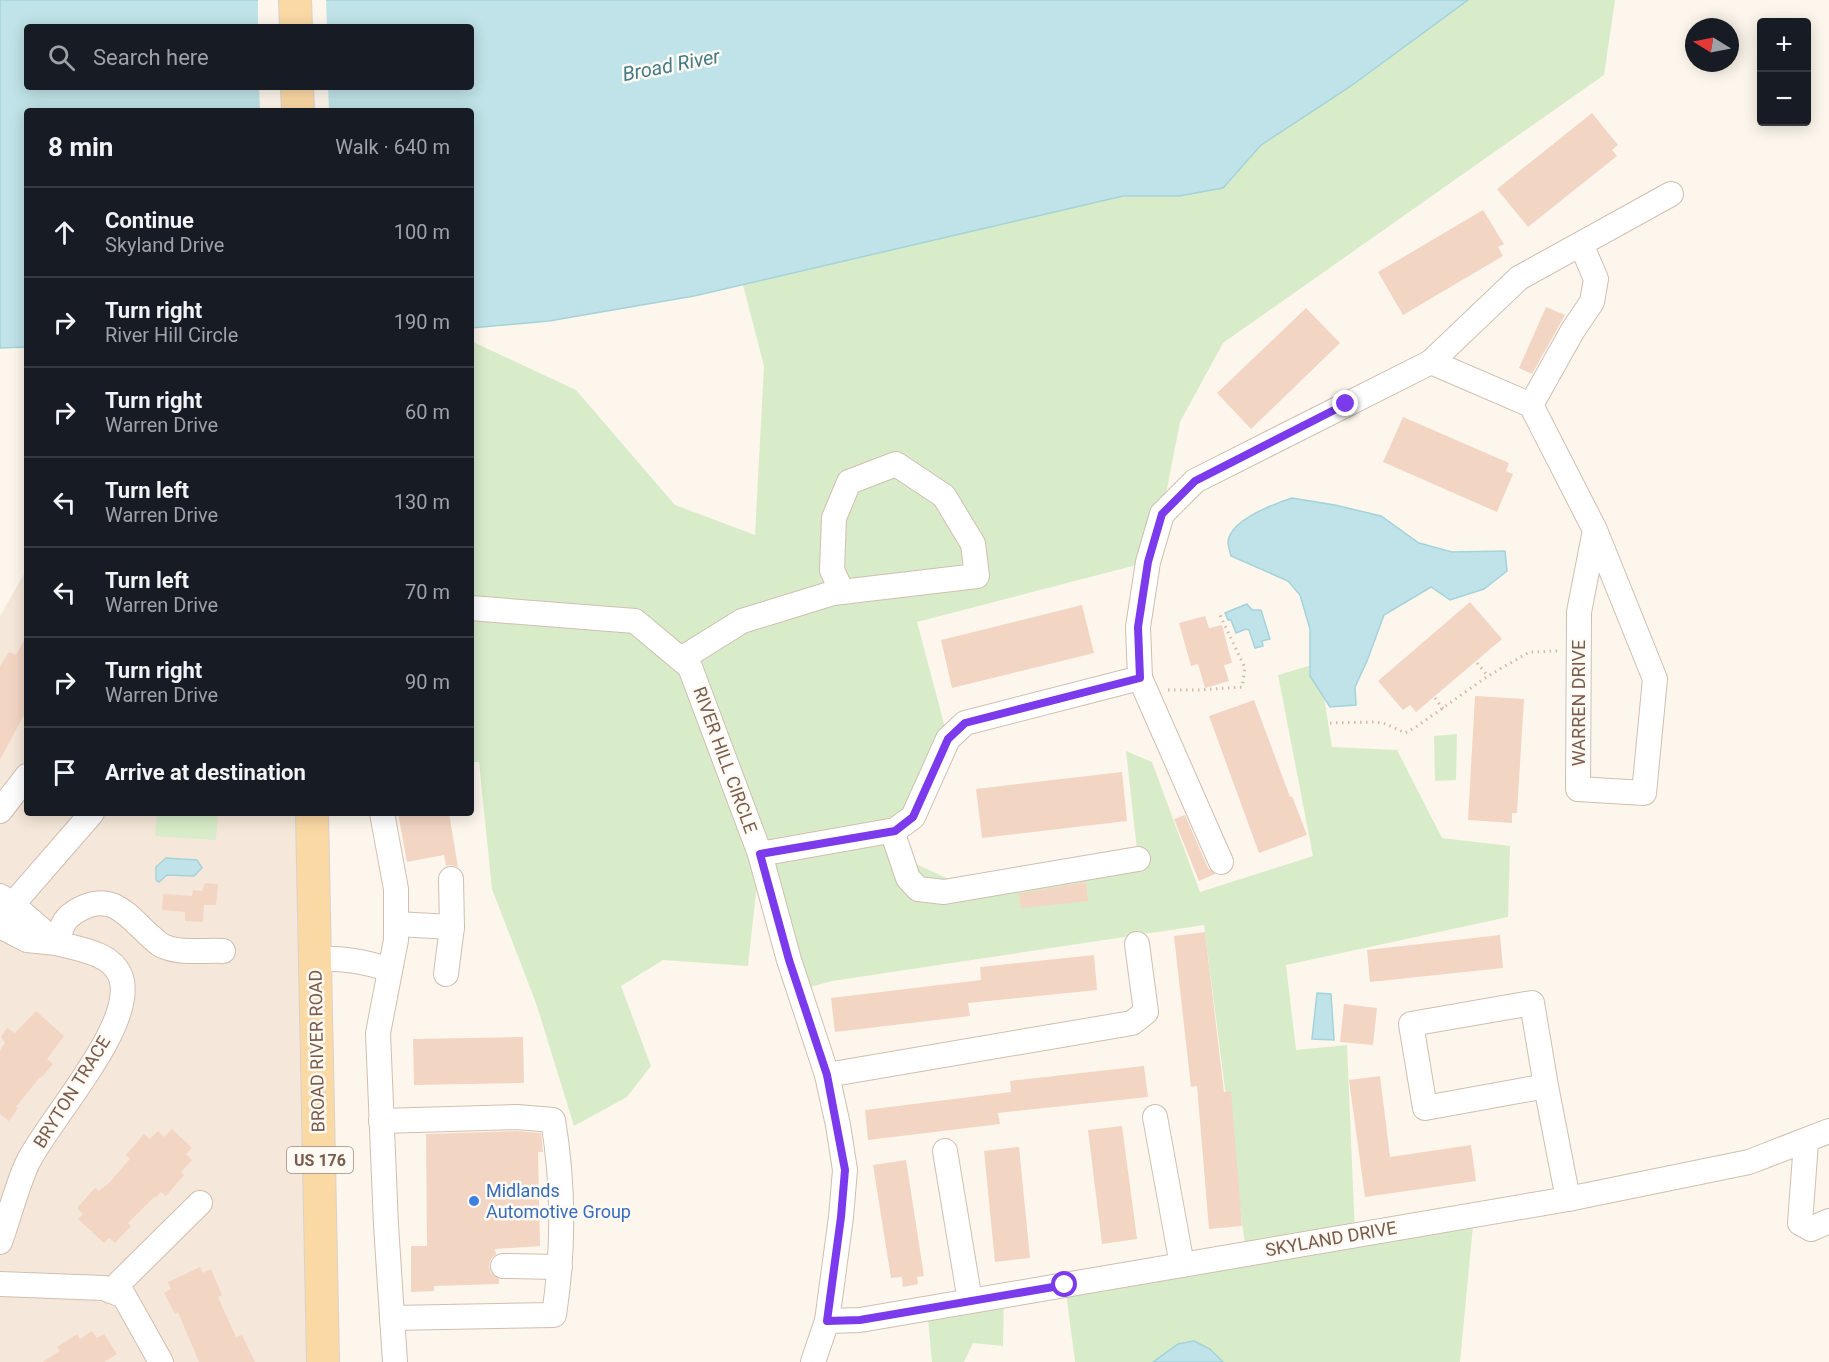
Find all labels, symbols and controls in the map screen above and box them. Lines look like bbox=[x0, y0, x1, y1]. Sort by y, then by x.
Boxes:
north arrow bbox=[1685, 18, 1739, 72]
map controls bbox=[1757, 18, 1811, 126]
button: + bbox=[1757, 18, 1811, 72]
search box bbox=[24, 24, 474, 90]
icon: search bbox=[45, 41, 78, 74]
water label: Broad River bbox=[620, 44, 723, 86]
text: Search here bbox=[93, 45, 209, 70]
button: − bbox=[1757, 72, 1811, 126]
text: 8 min bbox=[48, 132, 113, 162]
text: Walk · 640 m bbox=[335, 135, 450, 159]
text: Continue bbox=[105, 208, 194, 233]
icon: ahead bbox=[48, 216, 81, 249]
text: 100 m bbox=[394, 220, 450, 244]
text: Skyland Drive bbox=[105, 233, 224, 257]
text: Turn right bbox=[105, 298, 202, 323]
icon: right bbox=[48, 306, 81, 339]
text: 190 m bbox=[394, 310, 450, 334]
text: River Hill Circle bbox=[105, 323, 238, 347]
text: Turn right bbox=[105, 388, 202, 413]
route end bbox=[1332, 390, 1358, 416]
icon: right bbox=[48, 396, 81, 429]
text: 60 m bbox=[405, 400, 450, 424]
text: Warren Drive bbox=[105, 413, 218, 437]
text: Turn left bbox=[105, 478, 189, 503]
icon: left bbox=[48, 486, 81, 519]
text: 130 m bbox=[394, 490, 450, 514]
text: Warren Drive bbox=[105, 503, 218, 527]
text: Turn left bbox=[105, 568, 189, 593]
icon: left bbox=[48, 576, 81, 609]
text: 70 m bbox=[405, 580, 450, 604]
text: Warren Drive bbox=[105, 593, 218, 617]
street label: WARREN DRIVE bbox=[1568, 640, 1589, 766]
text: Turn right bbox=[105, 658, 202, 683]
icon: right bbox=[48, 666, 81, 699]
text: 90 m bbox=[405, 670, 450, 694]
text: Warren Drive bbox=[105, 683, 218, 707]
street label: RIVER HILL CIRCLE bbox=[689, 684, 762, 836]
icon: arrive bbox=[48, 756, 81, 789]
text: Arrive at destination bbox=[105, 760, 306, 785]
street label: BROAD RIVER ROAD bbox=[305, 970, 328, 1132]
street label: BRYTON TRACE bbox=[29, 1032, 114, 1152]
road number: US 176 bbox=[287, 1147, 353, 1173]
place label: Midlands Automotive Group bbox=[486, 1180, 631, 1222]
marker: Midlands Automotive Group bbox=[467, 1194, 481, 1208]
street label: SKYLAND DRIVE bbox=[1264, 1217, 1398, 1260]
route start bbox=[1051, 1271, 1077, 1297]

